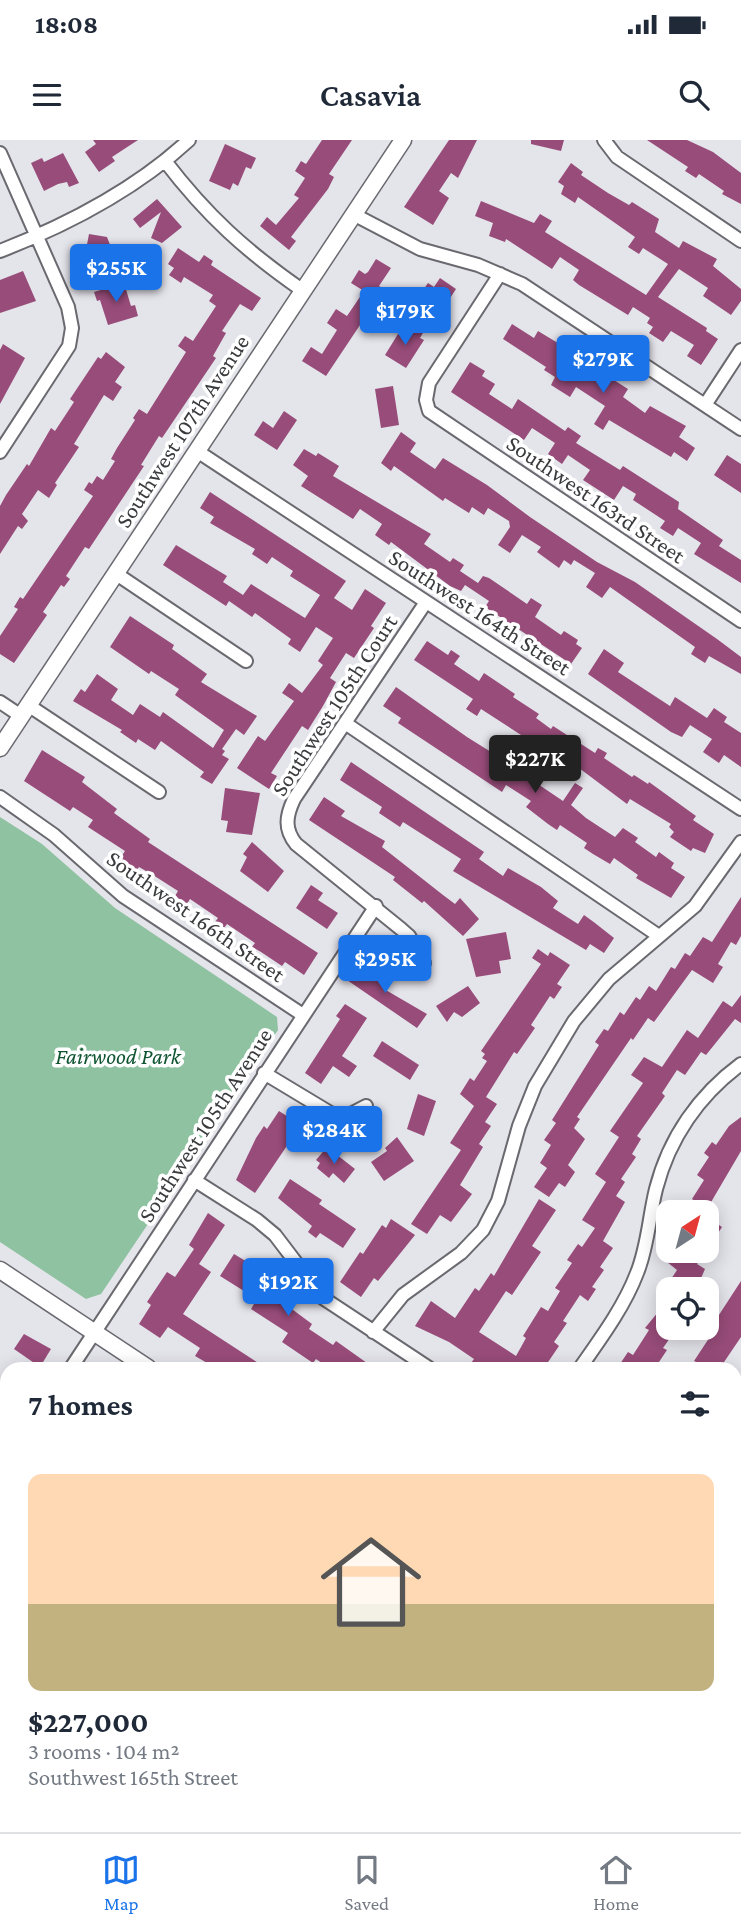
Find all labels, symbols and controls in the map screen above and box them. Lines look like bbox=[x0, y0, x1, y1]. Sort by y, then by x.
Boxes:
text: 18:08 bbox=[35, 10, 98, 39]
icon: menu bbox=[28, 76, 66, 114]
icon: search bbox=[675, 76, 713, 114]
text: Casavia bbox=[320, 77, 421, 113]
pin: $255K bbox=[67, 244, 165, 304]
text: $255K bbox=[86, 254, 146, 280]
pin: $179K bbox=[356, 288, 454, 347]
text: $179K bbox=[376, 297, 434, 323]
street label: Southwest 107th Avenue bbox=[110, 330, 254, 532]
pin: $279K bbox=[554, 336, 652, 395]
text: $279K bbox=[572, 345, 634, 371]
street label: Southwest 163rd Street bbox=[502, 430, 690, 569]
street label: Southwest 164th Street bbox=[384, 544, 576, 681]
street label: Southwest 105th Court bbox=[266, 609, 402, 800]
pin: $227K bbox=[486, 736, 584, 795]
text: $227K bbox=[505, 745, 565, 771]
street label: Southwest 166th Street bbox=[102, 845, 290, 987]
pin: $295K bbox=[336, 936, 434, 995]
text: $295K bbox=[354, 945, 416, 971]
street label: Southwest 105th Avenue bbox=[133, 1023, 277, 1227]
park label: Fairwood Park bbox=[55, 1043, 182, 1069]
pin: $284K bbox=[285, 1107, 383, 1166]
text: $284K bbox=[302, 1116, 366, 1142]
north arrow bbox=[656, 1200, 719, 1264]
map controls bbox=[656, 1200, 719, 1340]
pin: $192K bbox=[239, 1258, 337, 1318]
text: $192K bbox=[259, 1268, 317, 1294]
button: locate bbox=[656, 1277, 719, 1340]
icon: filters bbox=[676, 1385, 714, 1423]
text: 7 homes bbox=[28, 1388, 133, 1421]
icon: home bbox=[308, 1519, 434, 1645]
text: $227,000 bbox=[28, 1705, 148, 1738]
text: 3 rooms · 104 m² bbox=[28, 1738, 180, 1764]
text: Southwest 165th Street bbox=[28, 1764, 238, 1790]
tab: Map bbox=[102, 1851, 140, 1914]
tab: Saved bbox=[344, 1851, 389, 1914]
tab: Home bbox=[593, 1851, 639, 1914]

